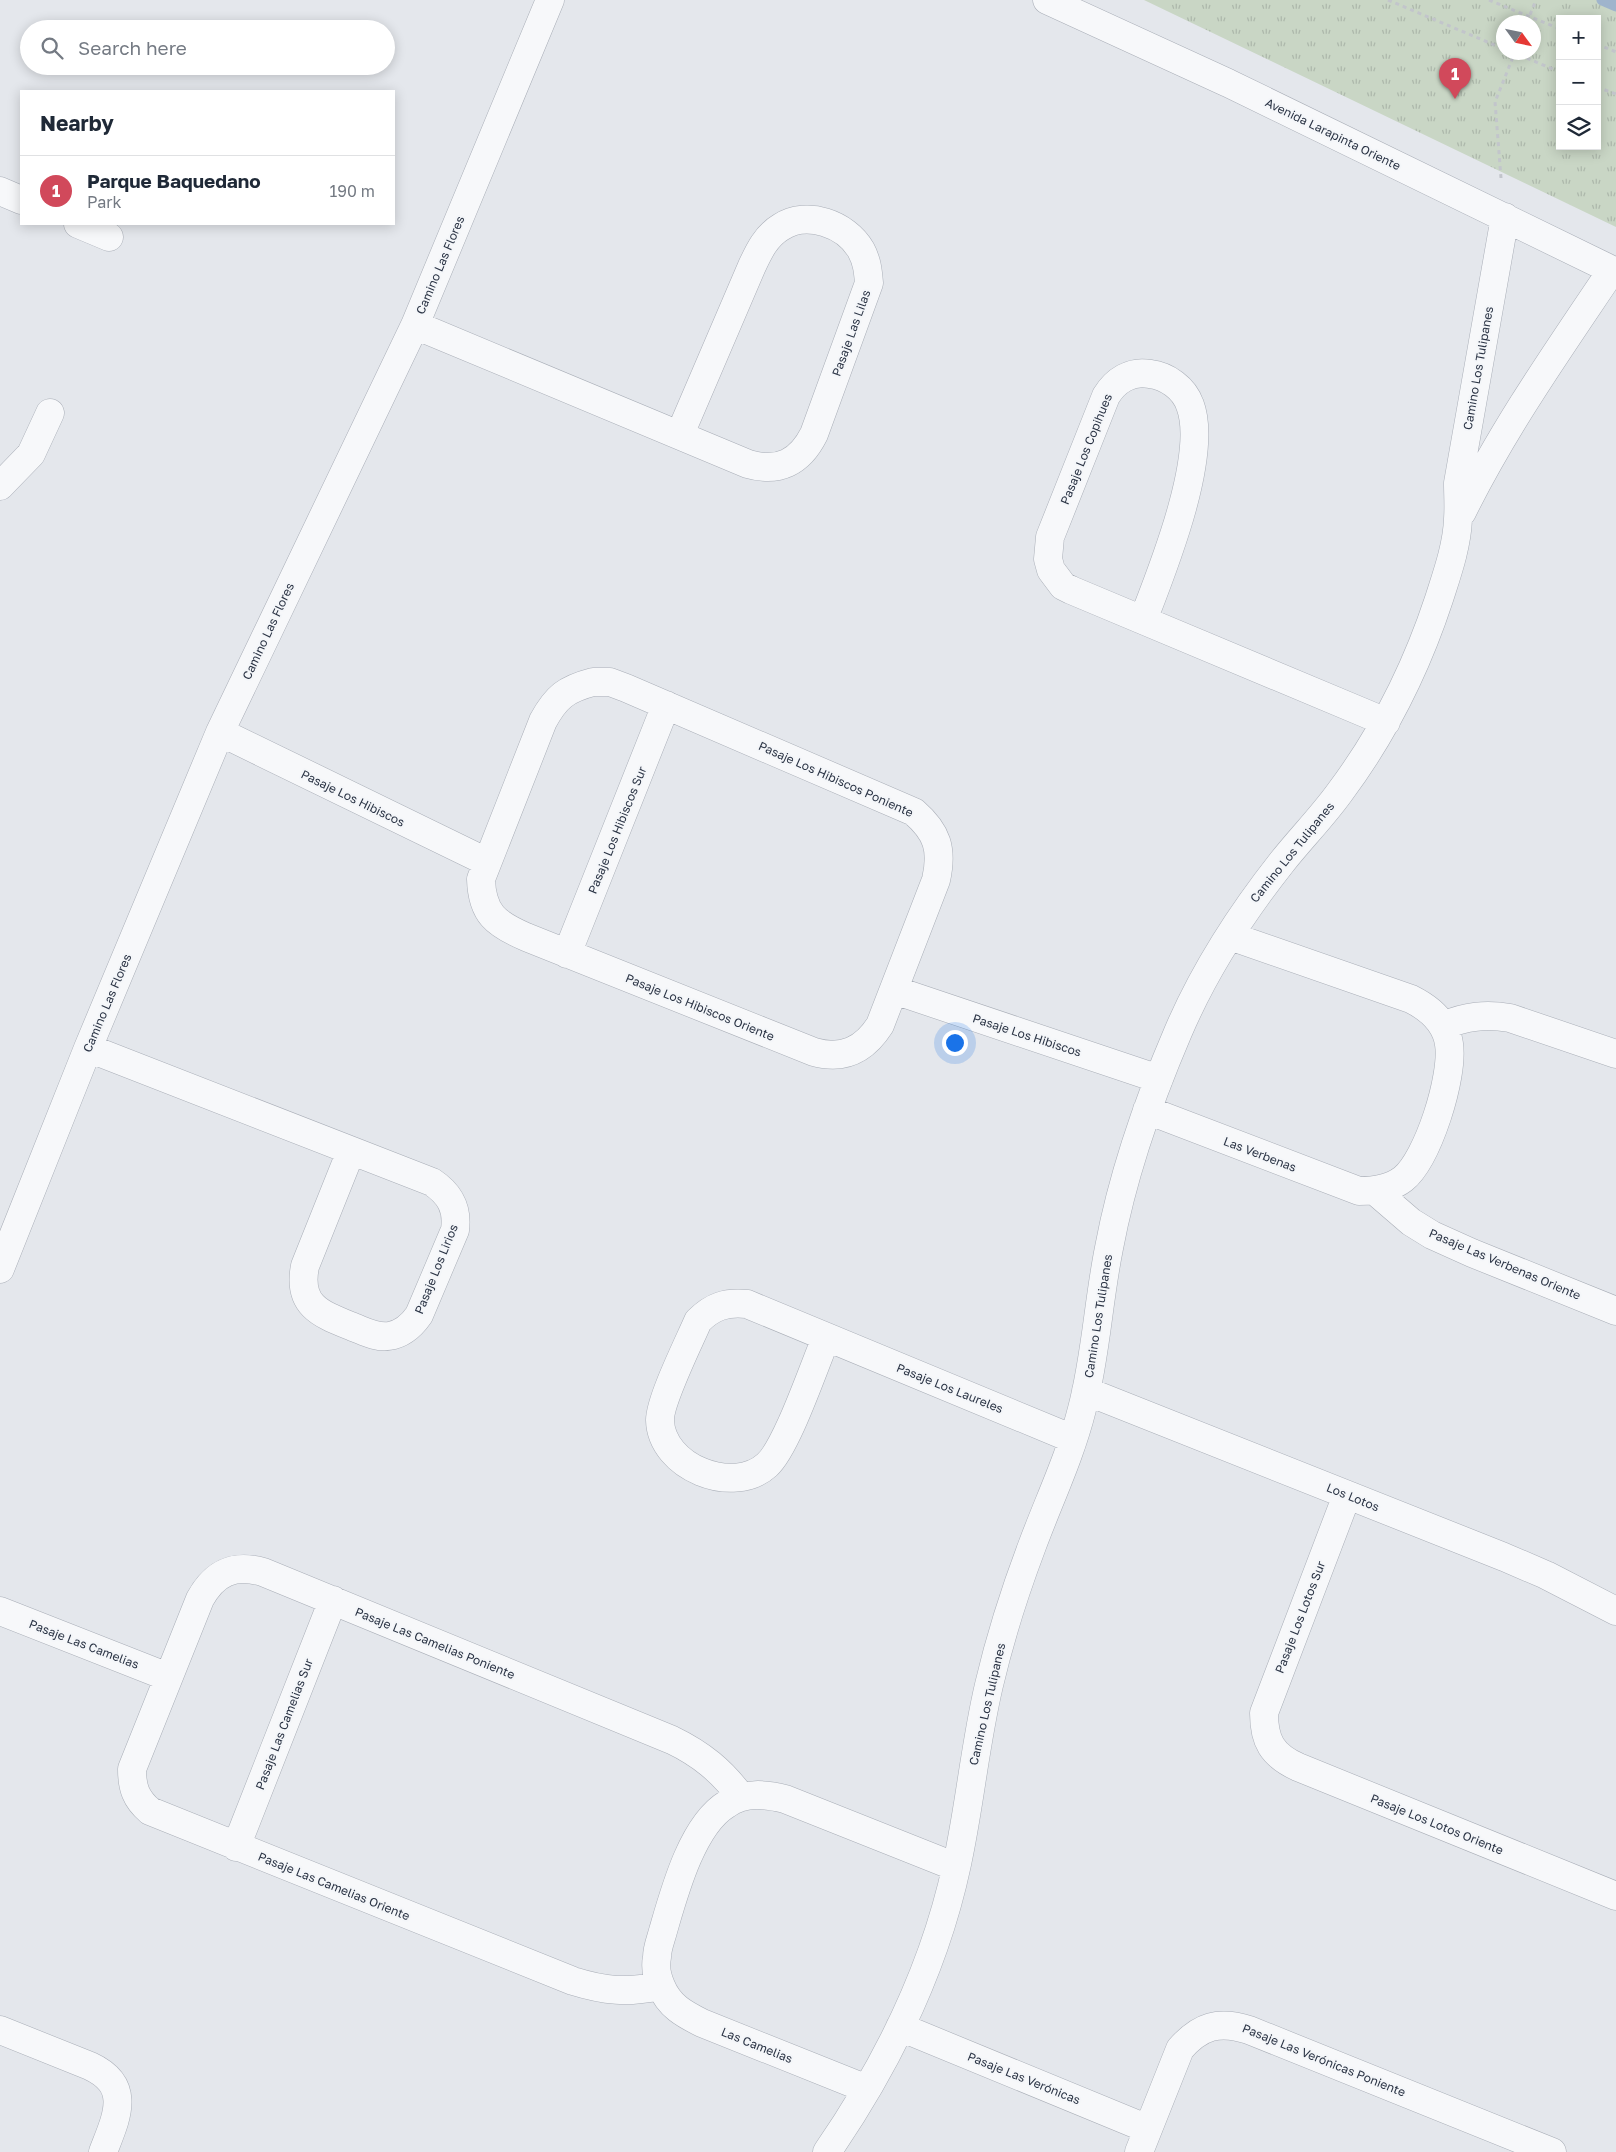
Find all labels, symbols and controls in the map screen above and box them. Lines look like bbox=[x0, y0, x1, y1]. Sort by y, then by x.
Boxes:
north arrow bbox=[1496, 15, 1541, 60]
map controls bbox=[1556, 15, 1601, 150]
button: + bbox=[1556, 15, 1601, 60]
search box bbox=[20, 20, 395, 75]
icon: search bbox=[38, 34, 66, 62]
text: Search here bbox=[78, 36, 187, 59]
pin: 1 bbox=[1439, 58, 1471, 99]
button: − bbox=[1556, 60, 1601, 105]
street label: Avenida Larapinta Oriente bbox=[1263, 95, 1403, 173]
button: layers bbox=[1556, 105, 1601, 150]
text: Nearby bbox=[40, 110, 114, 136]
text: Parque Baquedano bbox=[87, 169, 261, 192]
text: 1 bbox=[52, 181, 60, 201]
text: 190 m bbox=[329, 181, 375, 201]
text: Park bbox=[87, 192, 122, 212]
street label: Camino Las Flores bbox=[413, 214, 467, 316]
street label: Pasaje Las Lilas bbox=[828, 288, 874, 378]
street label: Camino Los Tulipanes bbox=[1460, 305, 1496, 431]
street label: Pasaje Los Copihues bbox=[1057, 391, 1115, 507]
street label: Camino Las Flores bbox=[239, 580, 297, 682]
street label: Pasaje Los Hibiscos Poniente bbox=[756, 738, 916, 820]
street label: Pasaje Los Hibiscos Sur bbox=[585, 764, 650, 896]
street label: Pasaje Los Hibiscos bbox=[299, 766, 407, 830]
street label: Camino Los Tulipanes bbox=[1247, 799, 1337, 905]
street label: Camino Las Flores bbox=[80, 952, 134, 1054]
street label: Pasaje Los Hibiscos Oriente bbox=[623, 970, 777, 1044]
street label: Pasaje Los Hibiscos bbox=[971, 1010, 1083, 1060]
your location bbox=[942, 1030, 968, 1056]
street label: Las Verbenas bbox=[1221, 1133, 1299, 1175]
street label: Pasaje Los Lirios bbox=[411, 1222, 461, 1316]
street label: Pasaje Las Verbenas Oriente bbox=[1427, 1225, 1583, 1303]
street label: Camino Los Tulipanes bbox=[1081, 1253, 1115, 1379]
street label: Pasaje Los Laureles bbox=[894, 1360, 1006, 1416]
street label: Los Lotos bbox=[1324, 1480, 1382, 1514]
street label: Pasaje Los Lotos Sur bbox=[1272, 1558, 1328, 1675]
street label: Pasaje Las Camelias Poniente bbox=[353, 1604, 517, 1682]
street label: Pasaje Las Camelias bbox=[27, 1616, 141, 1672]
street label: Camino Los Tulipanes bbox=[966, 1641, 1008, 1767]
street label: Pasaje Las Camelias Sur bbox=[252, 1656, 316, 1792]
street label: Pasaje Los Lotos Oriente bbox=[1368, 1790, 1506, 1858]
street label: Pasaje Las Camelias Oriente bbox=[256, 1849, 412, 1923]
street label: Pasaje Las Verónicas Poniente bbox=[1240, 2020, 1408, 2100]
street label: Las Camelias bbox=[719, 2024, 795, 2066]
street label: Pasaje Las Verónicas bbox=[965, 2049, 1083, 2107]

